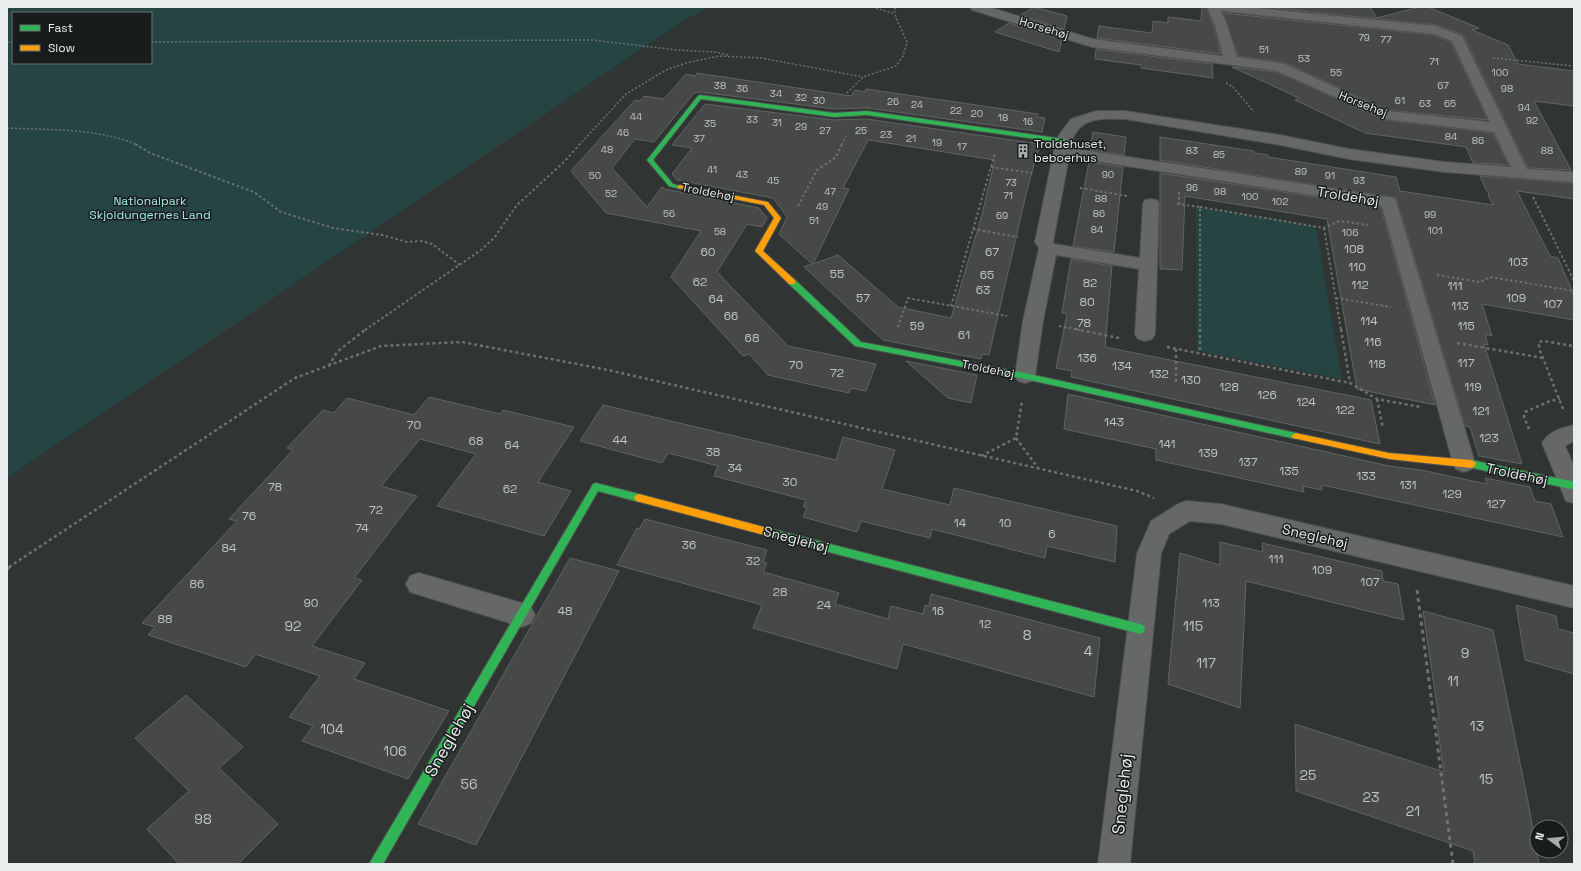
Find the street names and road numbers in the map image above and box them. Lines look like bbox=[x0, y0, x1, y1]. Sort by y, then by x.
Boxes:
street label: Horsehøj bbox=[1017, 13, 1071, 43]
street label: Horsehøj bbox=[1336, 87, 1390, 121]
street label: Troldehøj bbox=[680, 179, 736, 205]
street label: Troldehøj bbox=[1316, 182, 1380, 210]
street label: Troldehøj bbox=[960, 356, 1016, 382]
street label: Troldehøj bbox=[1485, 459, 1549, 489]
street label: Sneglehøj bbox=[1280, 520, 1350, 552]
street label: Sneglehøj bbox=[761, 522, 831, 556]
street label: Sneglehøj bbox=[419, 699, 479, 781]
street label: Sneglehøj bbox=[1107, 752, 1137, 836]

